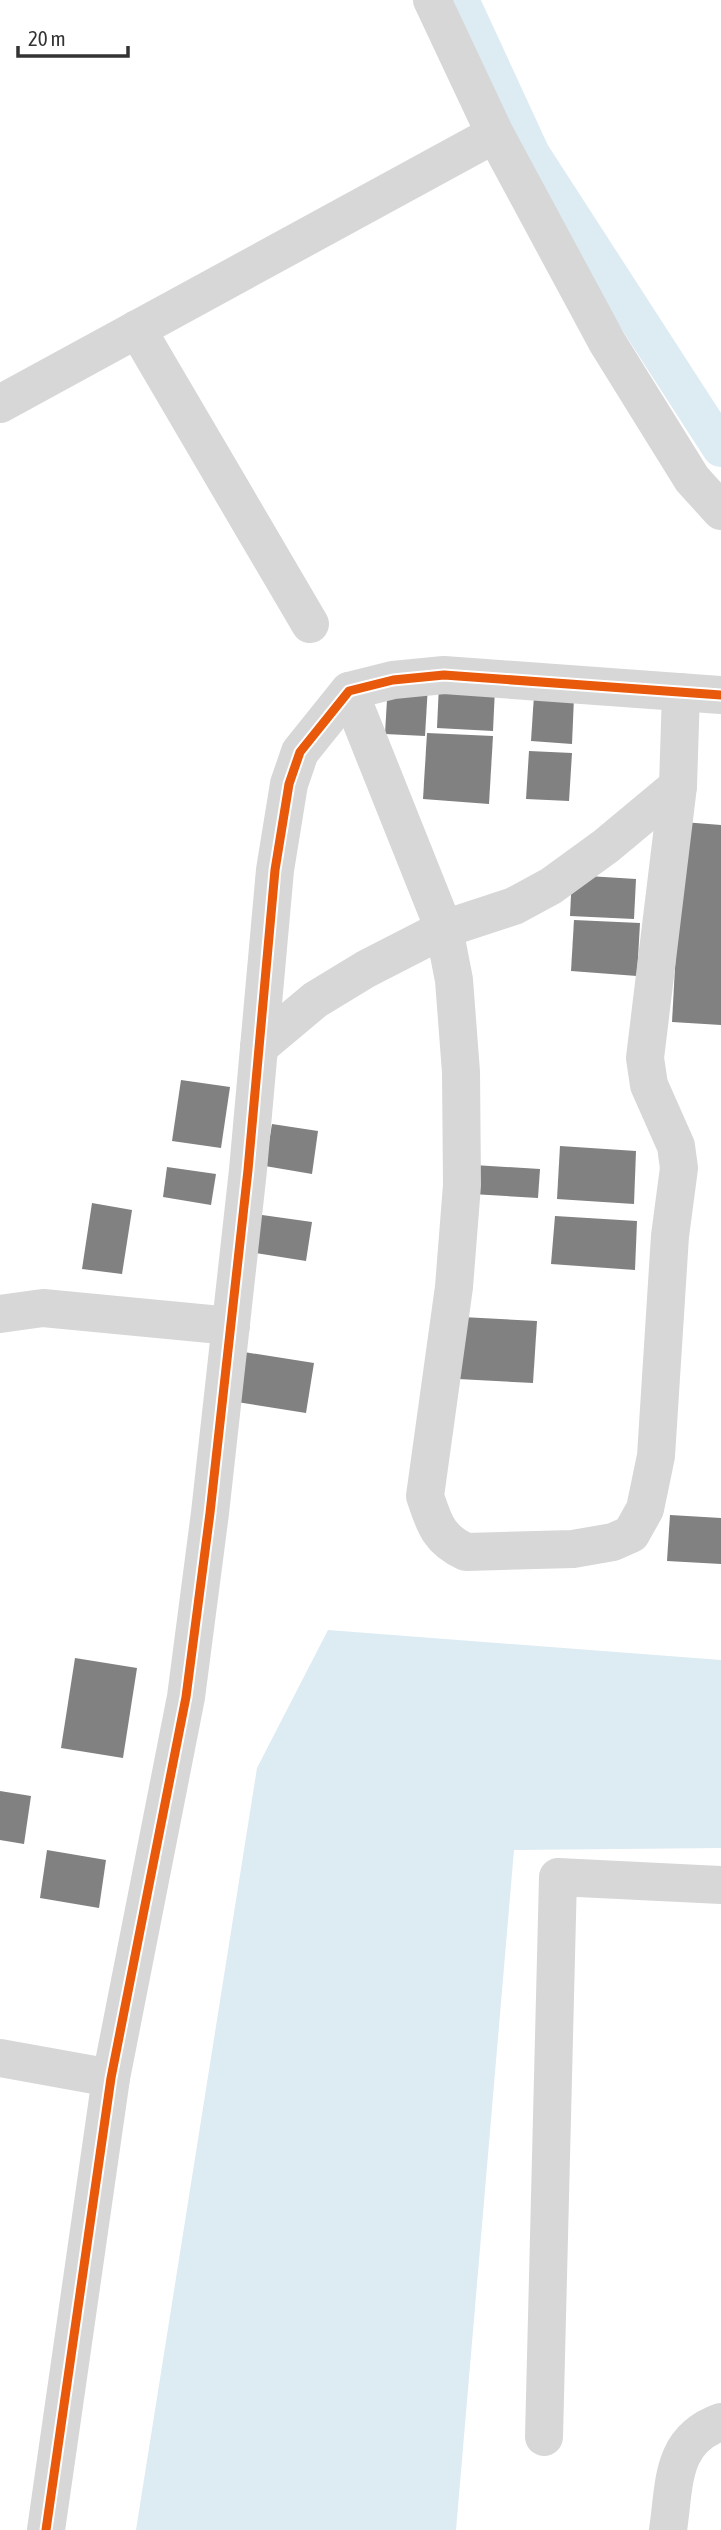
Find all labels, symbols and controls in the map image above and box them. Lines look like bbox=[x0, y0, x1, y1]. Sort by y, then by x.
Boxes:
scale bar bbox=[18, 14, 128, 58]
text: 20 m bbox=[28, 26, 66, 50]

